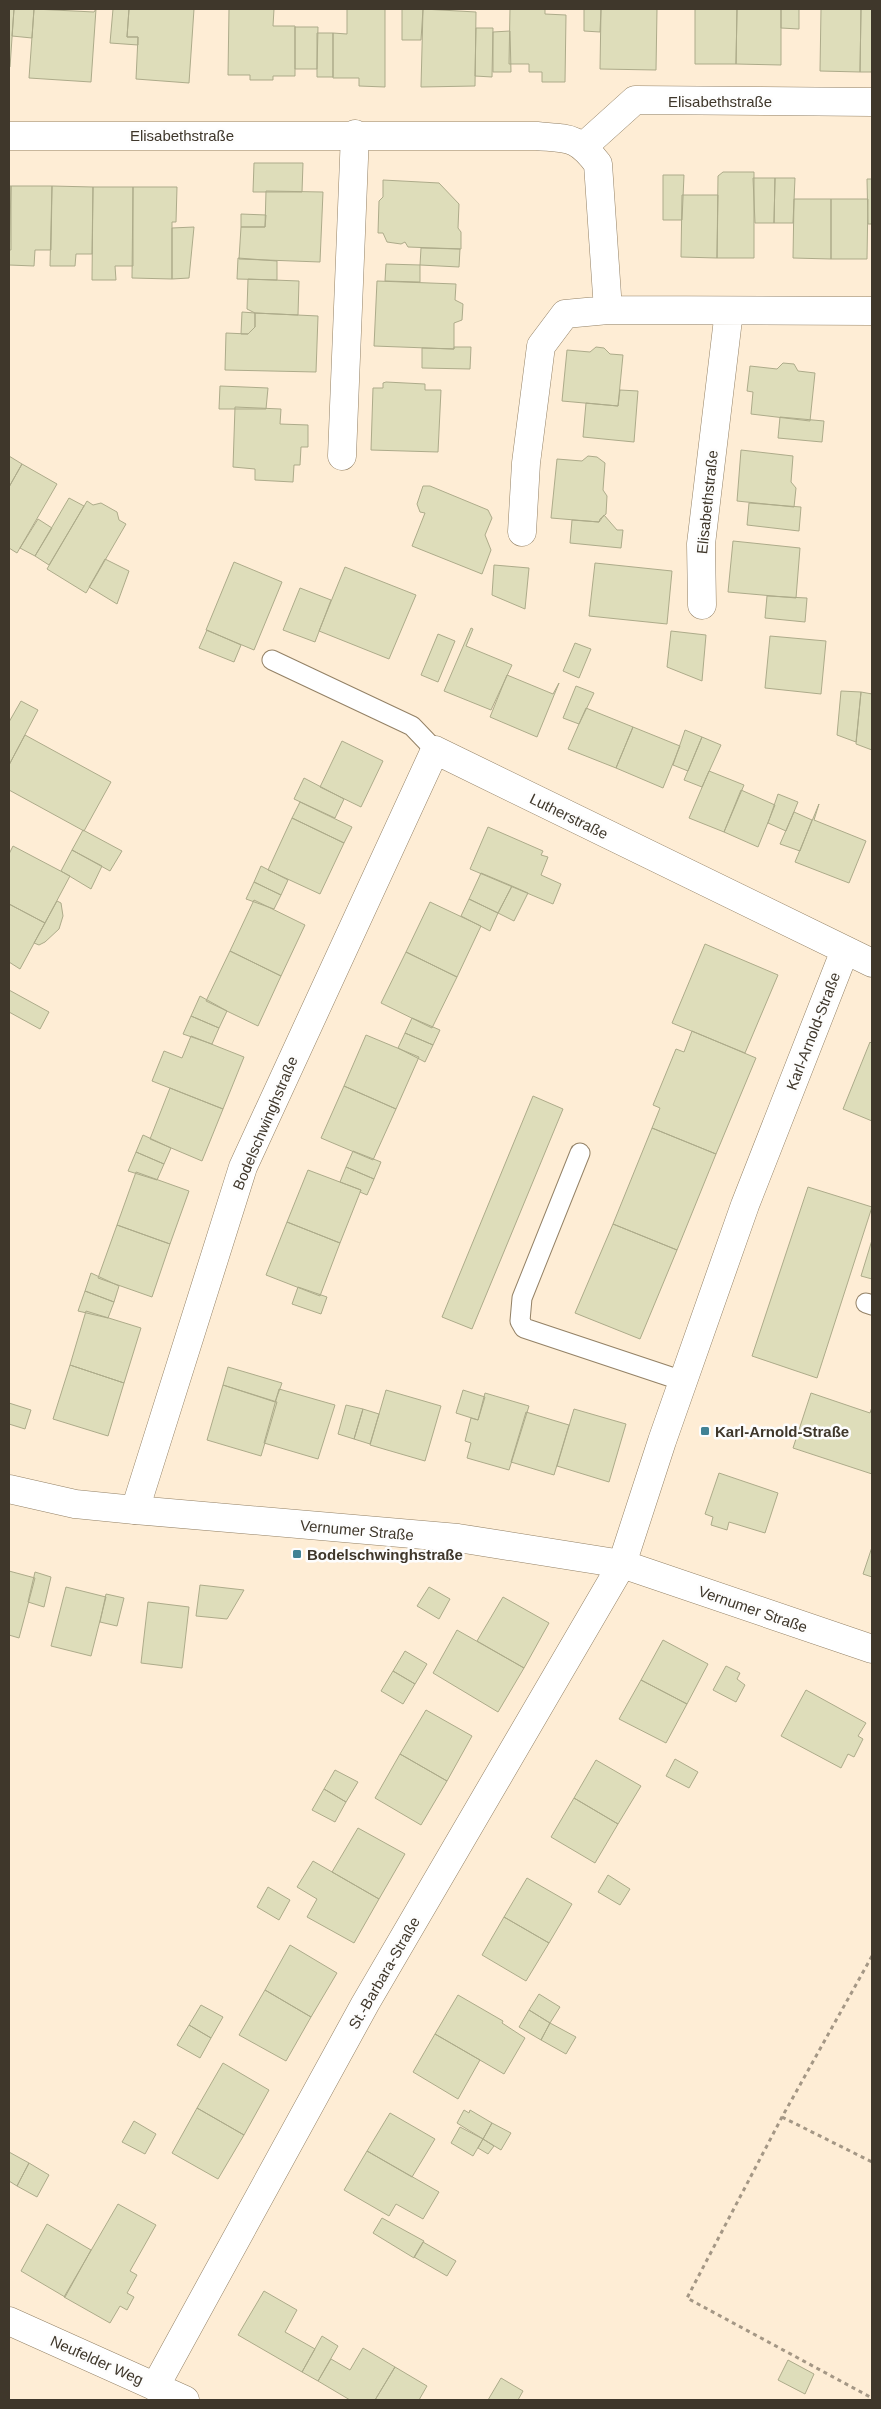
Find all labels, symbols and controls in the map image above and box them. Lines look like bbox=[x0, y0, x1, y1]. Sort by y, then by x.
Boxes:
street label: Elisabethstraße bbox=[668, 93, 772, 110]
street label: Elisabethstraße bbox=[130, 127, 234, 144]
street label: Elisabethstraße bbox=[693, 449, 721, 555]
street label: Lutherstraße bbox=[527, 790, 611, 842]
street label: Karl-Arnold-Straße bbox=[783, 970, 843, 1092]
street label: Bodelschwinghstraße bbox=[229, 1054, 301, 1192]
place label: Karl-Arnold-Straße bbox=[715, 1423, 849, 1440]
marker: Karl-Arnold-Straße bbox=[699, 1425, 711, 1437]
street label: Vernumer Straße bbox=[299, 1517, 415, 1543]
place label: Bodelschwinghstraße bbox=[307, 1546, 463, 1563]
marker: Bodelschwinghstraße bbox=[291, 1548, 303, 1560]
street label: Vernumer Straße bbox=[696, 1582, 810, 1636]
street label: St.-Barbara-Straße bbox=[345, 1914, 423, 2032]
street label: Neufelder Weg bbox=[48, 2332, 146, 2388]

